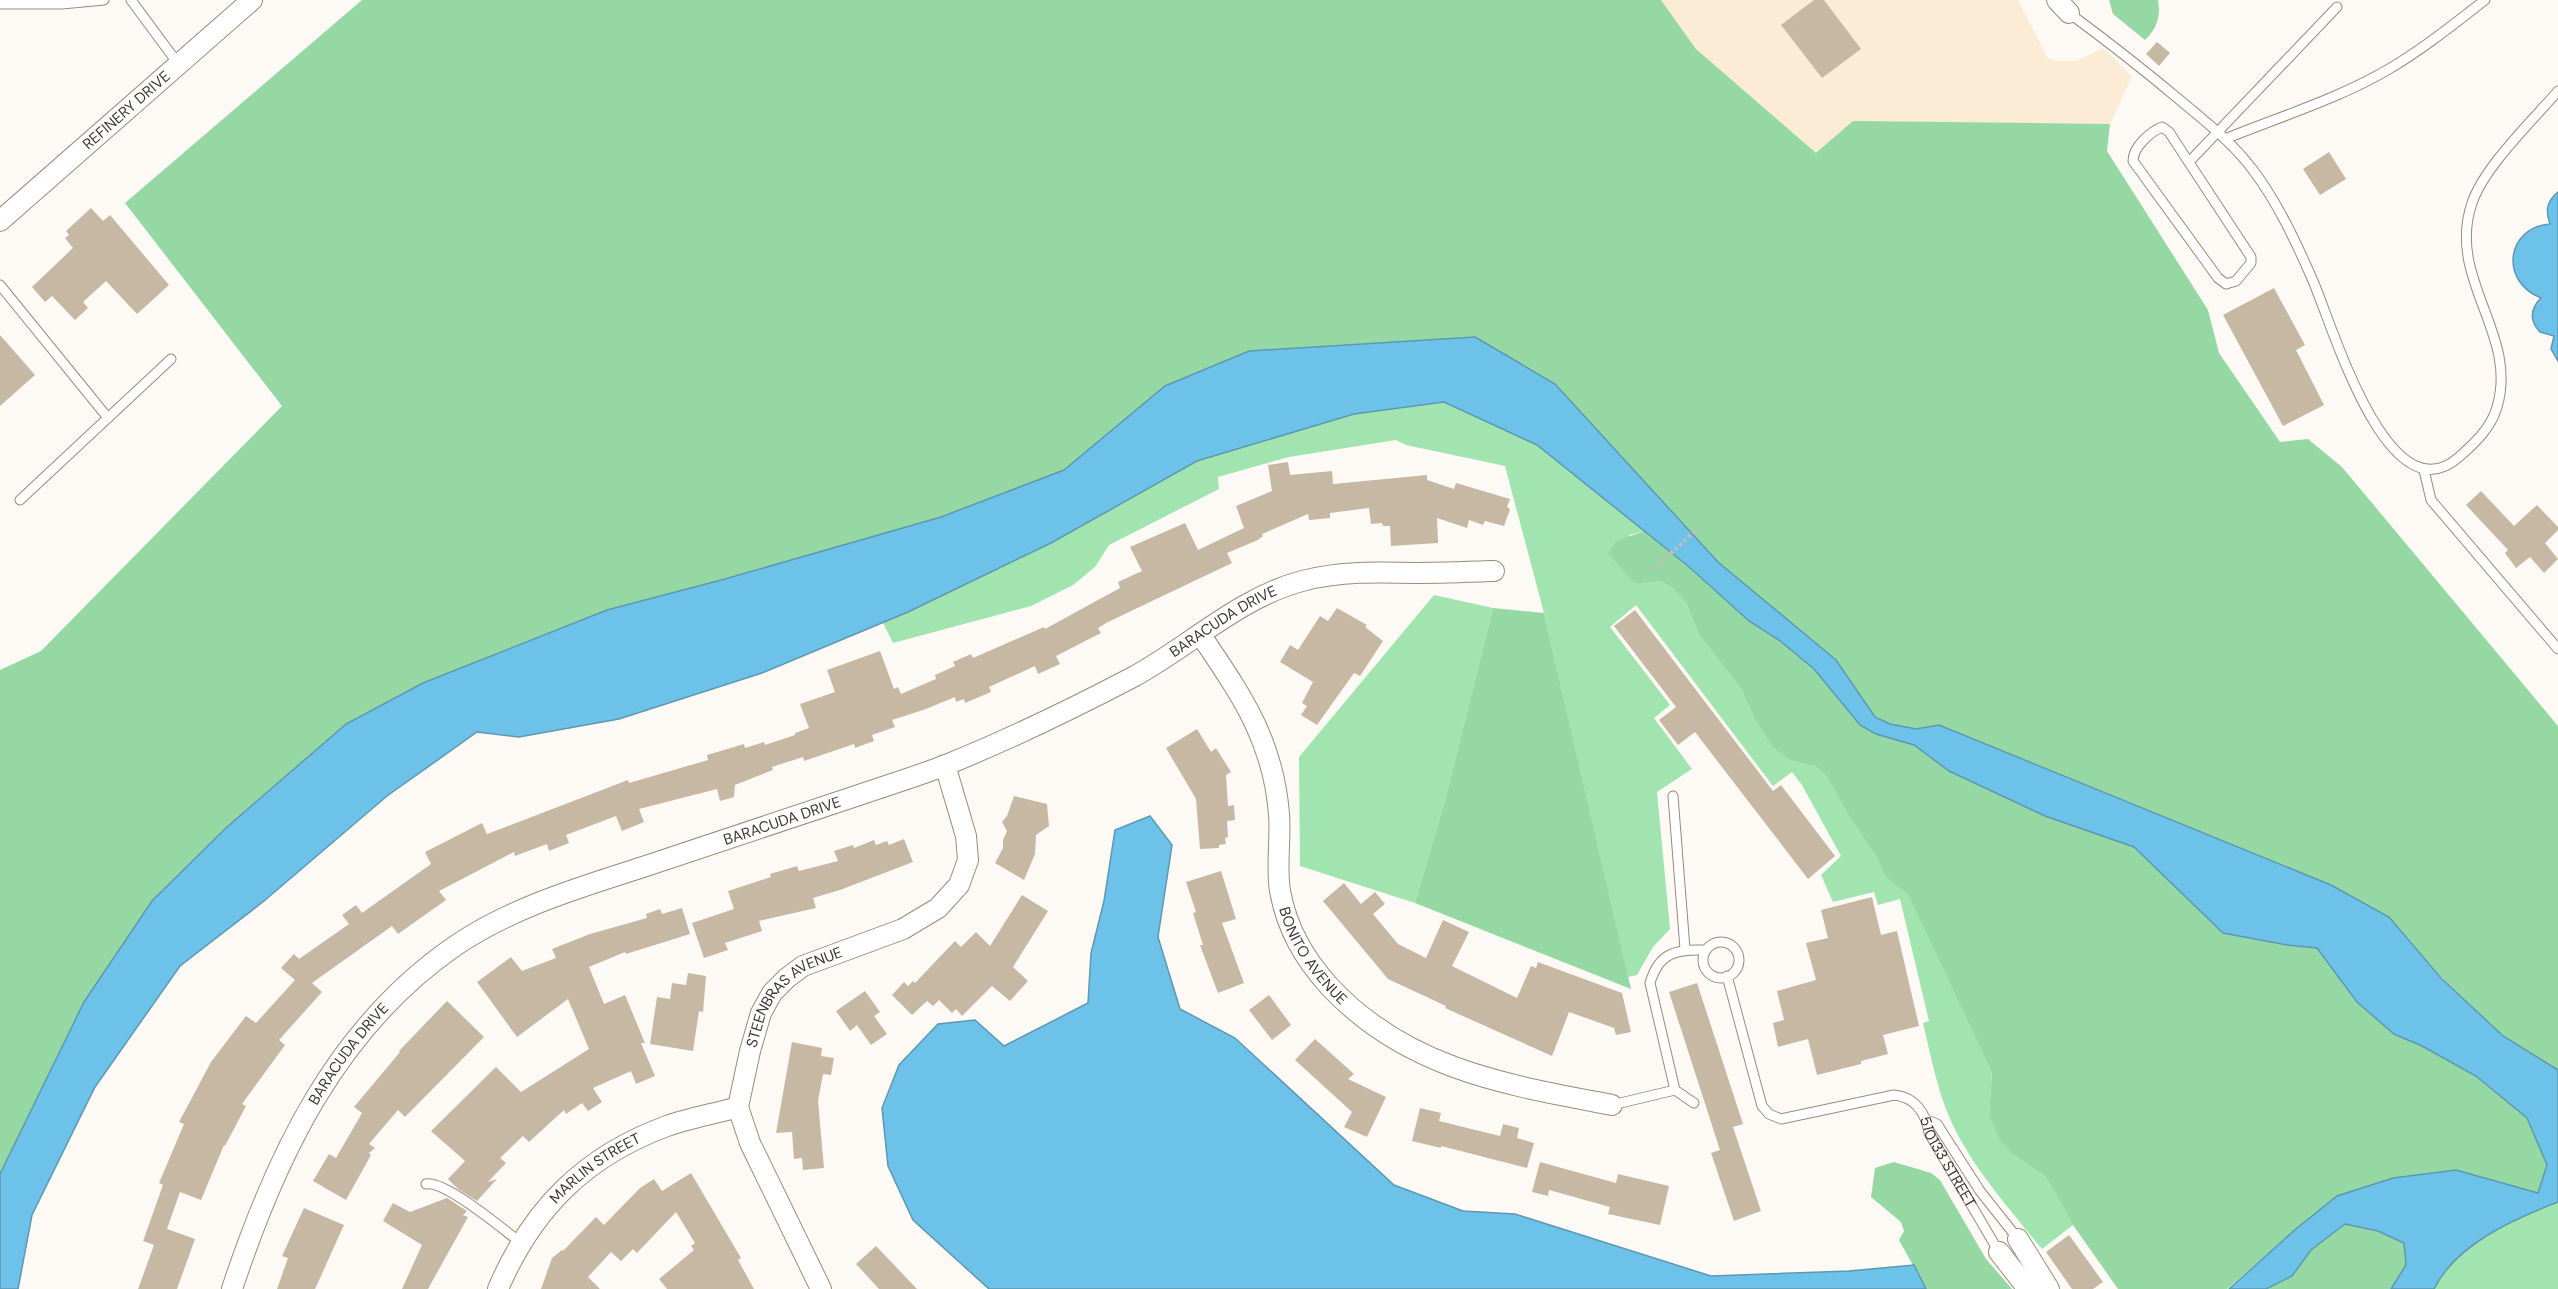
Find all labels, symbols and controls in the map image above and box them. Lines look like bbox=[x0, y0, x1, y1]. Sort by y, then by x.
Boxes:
street label: REFINERY DRIVE bbox=[78, 66, 174, 154]
street label: BARACUDA DRIVE bbox=[1166, 581, 1280, 662]
street label: BARACUDA DRIVE bbox=[721, 792, 843, 850]
street label: BONITO AVENUE bbox=[1274, 904, 1352, 1009]
street label: STEENBRAS AVENUE bbox=[742, 942, 845, 1050]
street label: BARACUDA DRIVE bbox=[304, 998, 393, 1108]
street label: 510133 STREET bbox=[1915, 1114, 1981, 1211]
street label: MARLIN STREET bbox=[545, 1128, 644, 1208]

